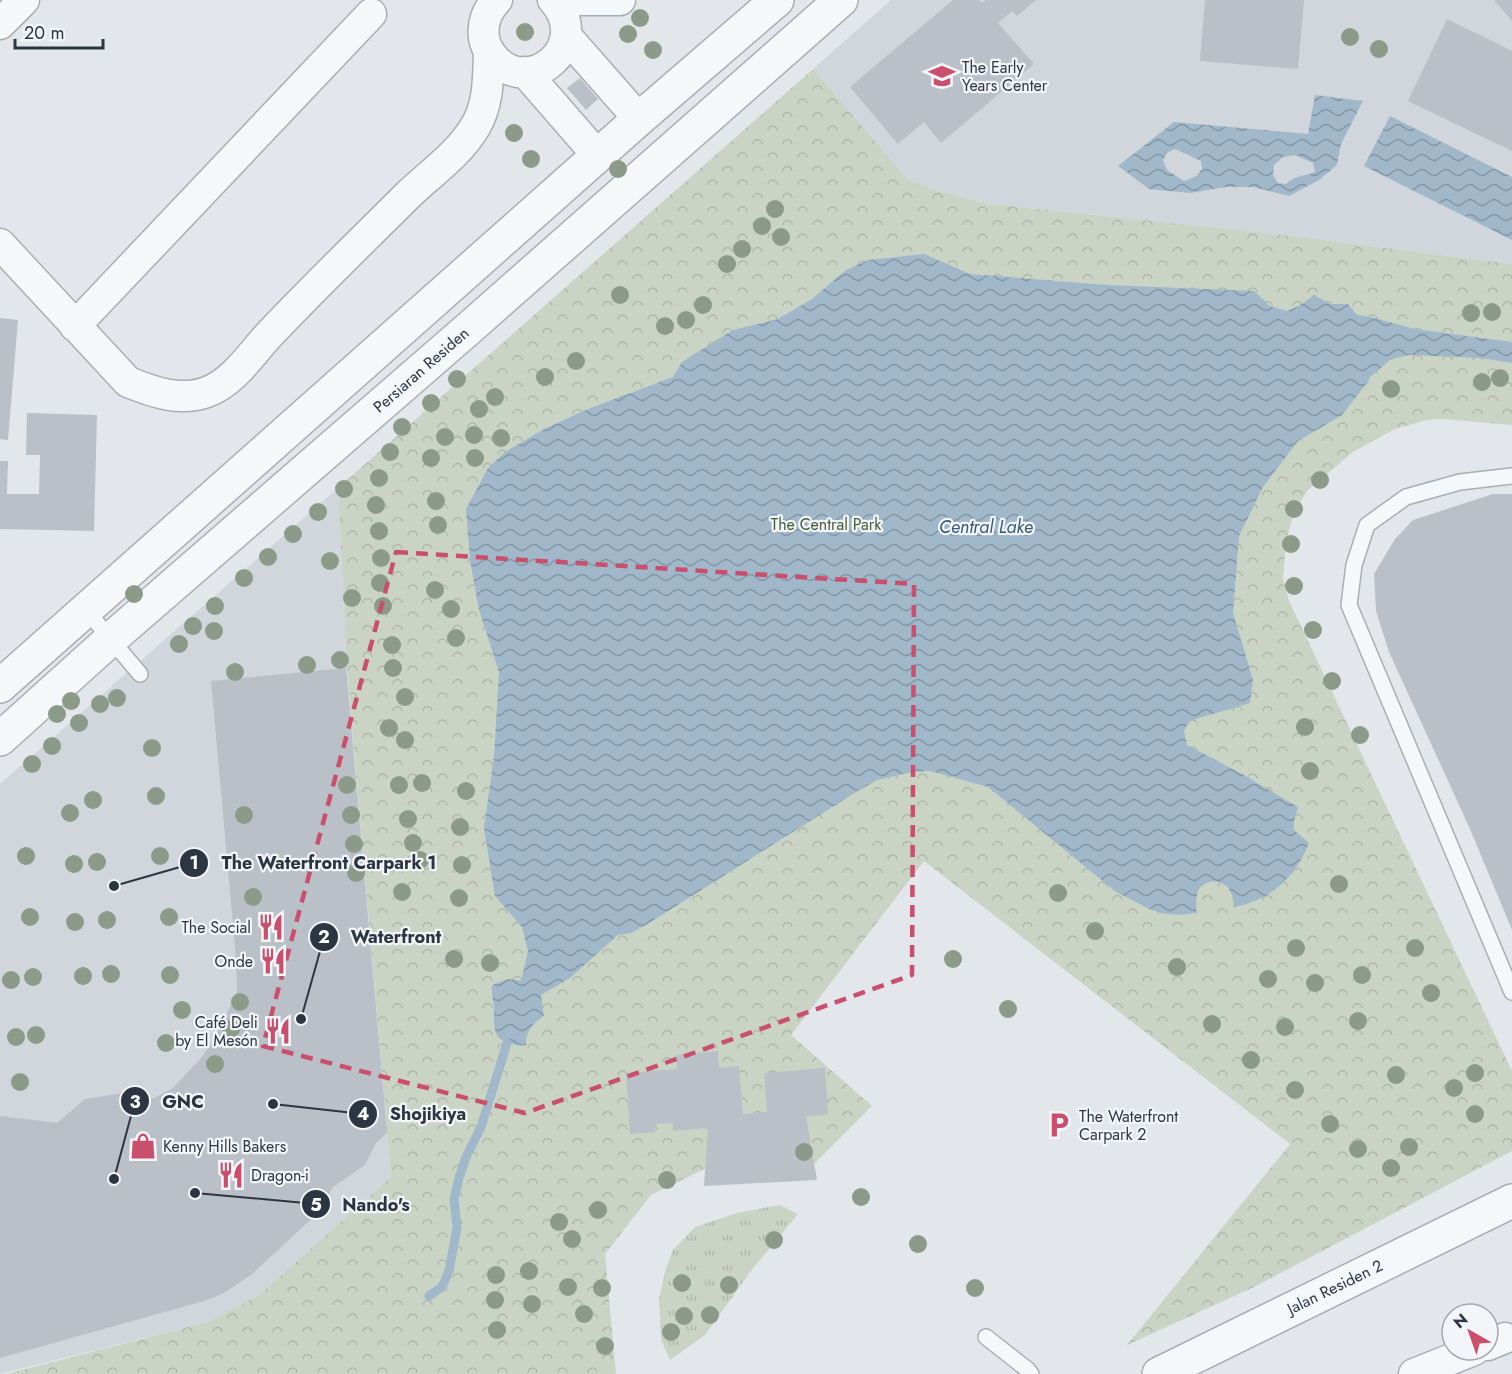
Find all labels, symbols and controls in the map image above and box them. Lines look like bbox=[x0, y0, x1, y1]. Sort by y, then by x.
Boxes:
scale bar bbox=[15, 12, 104, 50]
text: 20 m bbox=[24, 20, 64, 46]
place label: The Early Years Center bbox=[962, 56, 1048, 97]
school or university icon: The Early Years Center bbox=[927, 61, 957, 91]
street label: Persiaran Residen bbox=[368, 322, 474, 418]
park label: The Central Park bbox=[771, 513, 882, 536]
water label: Central Lake bbox=[939, 514, 1033, 540]
callout: The Waterfront Carpark 1 bbox=[179, 845, 448, 881]
text: 1 bbox=[189, 850, 199, 876]
text: The Waterfront Carpark 1 bbox=[222, 850, 436, 876]
restaurant icon: The Social bbox=[256, 912, 286, 942]
place label: The Social bbox=[181, 916, 251, 939]
callout: Waterfront bbox=[309, 919, 454, 955]
text: 2 bbox=[318, 924, 330, 950]
text: Waterfront bbox=[351, 924, 442, 950]
restaurant icon: Onde bbox=[258, 946, 288, 976]
place label: Onde bbox=[215, 950, 253, 973]
place label: Café Deli by El Mesón bbox=[175, 1011, 258, 1052]
restaurant icon: Café Deli by El Mesón bbox=[263, 1016, 293, 1046]
callout: GNC bbox=[120, 1083, 215, 1119]
text: 3 bbox=[129, 1089, 141, 1115]
text: GNC bbox=[162, 1089, 204, 1115]
callout: Shojikiya bbox=[348, 1096, 478, 1132]
text: 4 bbox=[357, 1101, 369, 1127]
text: Shojikiya bbox=[390, 1101, 466, 1127]
place label: The Waterfront Carpark 2 bbox=[1079, 1105, 1178, 1146]
parking icon: The Waterfront Carpark 2 bbox=[1044, 1110, 1074, 1140]
shop icon: Kenny Hills Bakers bbox=[128, 1131, 158, 1161]
place label: Kenny Hills Bakers bbox=[163, 1135, 286, 1158]
restaurant icon: Dragon-i bbox=[216, 1160, 246, 1190]
place label: Dragon-i bbox=[251, 1164, 309, 1187]
callout: Nando's bbox=[301, 1186, 422, 1222]
text: 5 bbox=[310, 1192, 322, 1218]
text: Nando's bbox=[342, 1192, 410, 1218]
street label: Jalan Residen 2 bbox=[1282, 1254, 1387, 1321]
north arrow bbox=[1440, 1302, 1500, 1362]
text: N bbox=[1448, 1308, 1473, 1334]

